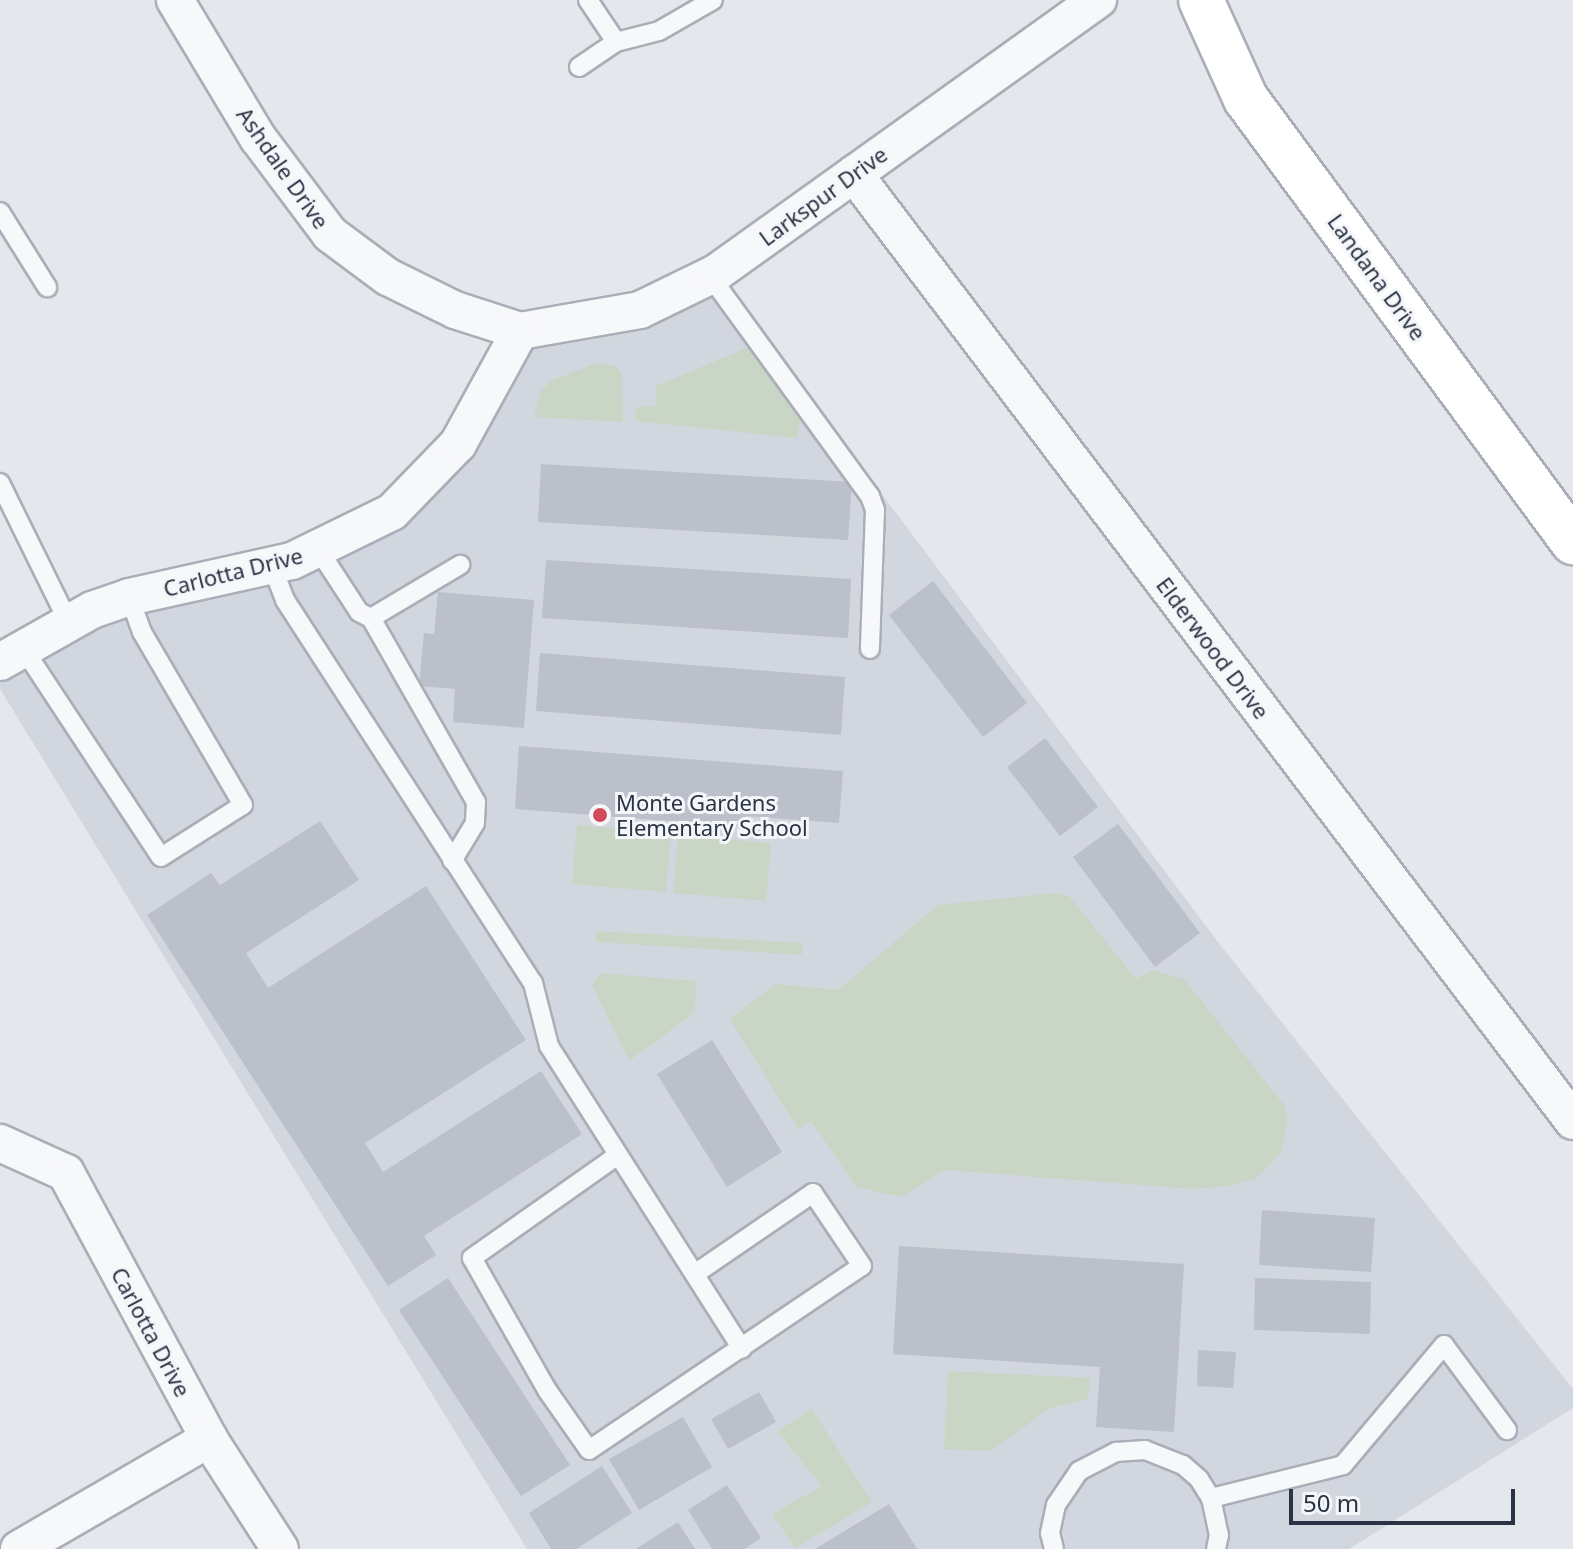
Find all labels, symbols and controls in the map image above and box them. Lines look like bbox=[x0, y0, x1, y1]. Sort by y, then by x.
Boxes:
street label: Ashdale Drive bbox=[231, 102, 335, 234]
street label: Larkspur Drive bbox=[754, 141, 892, 251]
street label: Landana Drive bbox=[1322, 209, 1432, 345]
street label: Carlotta Drive bbox=[161, 542, 305, 602]
street label: Elderwood Drive bbox=[1151, 572, 1275, 724]
place label: Monte Gardens Elementary School bbox=[616, 789, 808, 840]
marker: Monte Gardens Elementary School bbox=[591, 806, 609, 824]
street label: Carlotta Drive bbox=[106, 1263, 196, 1401]
scale bar bbox=[1293, 1473, 1519, 1523]
text: 50 m bbox=[1303, 1486, 1359, 1519]

